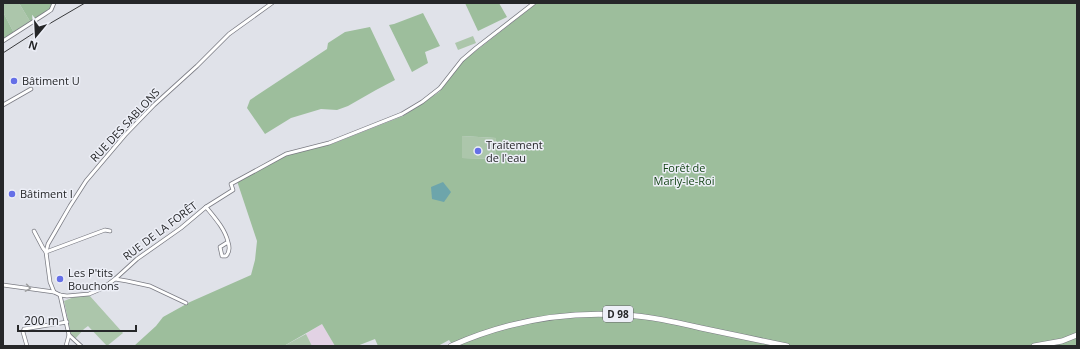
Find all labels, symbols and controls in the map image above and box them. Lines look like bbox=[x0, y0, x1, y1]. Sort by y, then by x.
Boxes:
north arrow bbox=[16, 16, 56, 56]
text: N bbox=[26, 37, 39, 55]
place label: Bâtiment U bbox=[22, 73, 80, 88]
marker: Bâtiment U bbox=[9, 76, 19, 86]
street label: RUE DES SABLONS bbox=[87, 85, 163, 165]
place label: Traitement de l'eau bbox=[486, 137, 543, 165]
marker: Traitement de l'eau bbox=[473, 146, 483, 156]
park label: Forêt de Marly-le-Roi bbox=[653, 160, 715, 188]
place label: Bâtiment I bbox=[20, 186, 73, 201]
marker: Bâtiment I bbox=[7, 189, 17, 199]
street label: RUE DE LA FORÊT bbox=[119, 198, 200, 264]
place label: Les P'tits Bouchons bbox=[68, 265, 119, 293]
marker: Les P'tits Bouchons bbox=[55, 274, 65, 284]
one-way arrow bbox=[25, 283, 32, 292]
road number: D 98 bbox=[603, 306, 633, 322]
scale bar bbox=[18, 307, 136, 333]
text: 200 m bbox=[24, 312, 59, 329]

